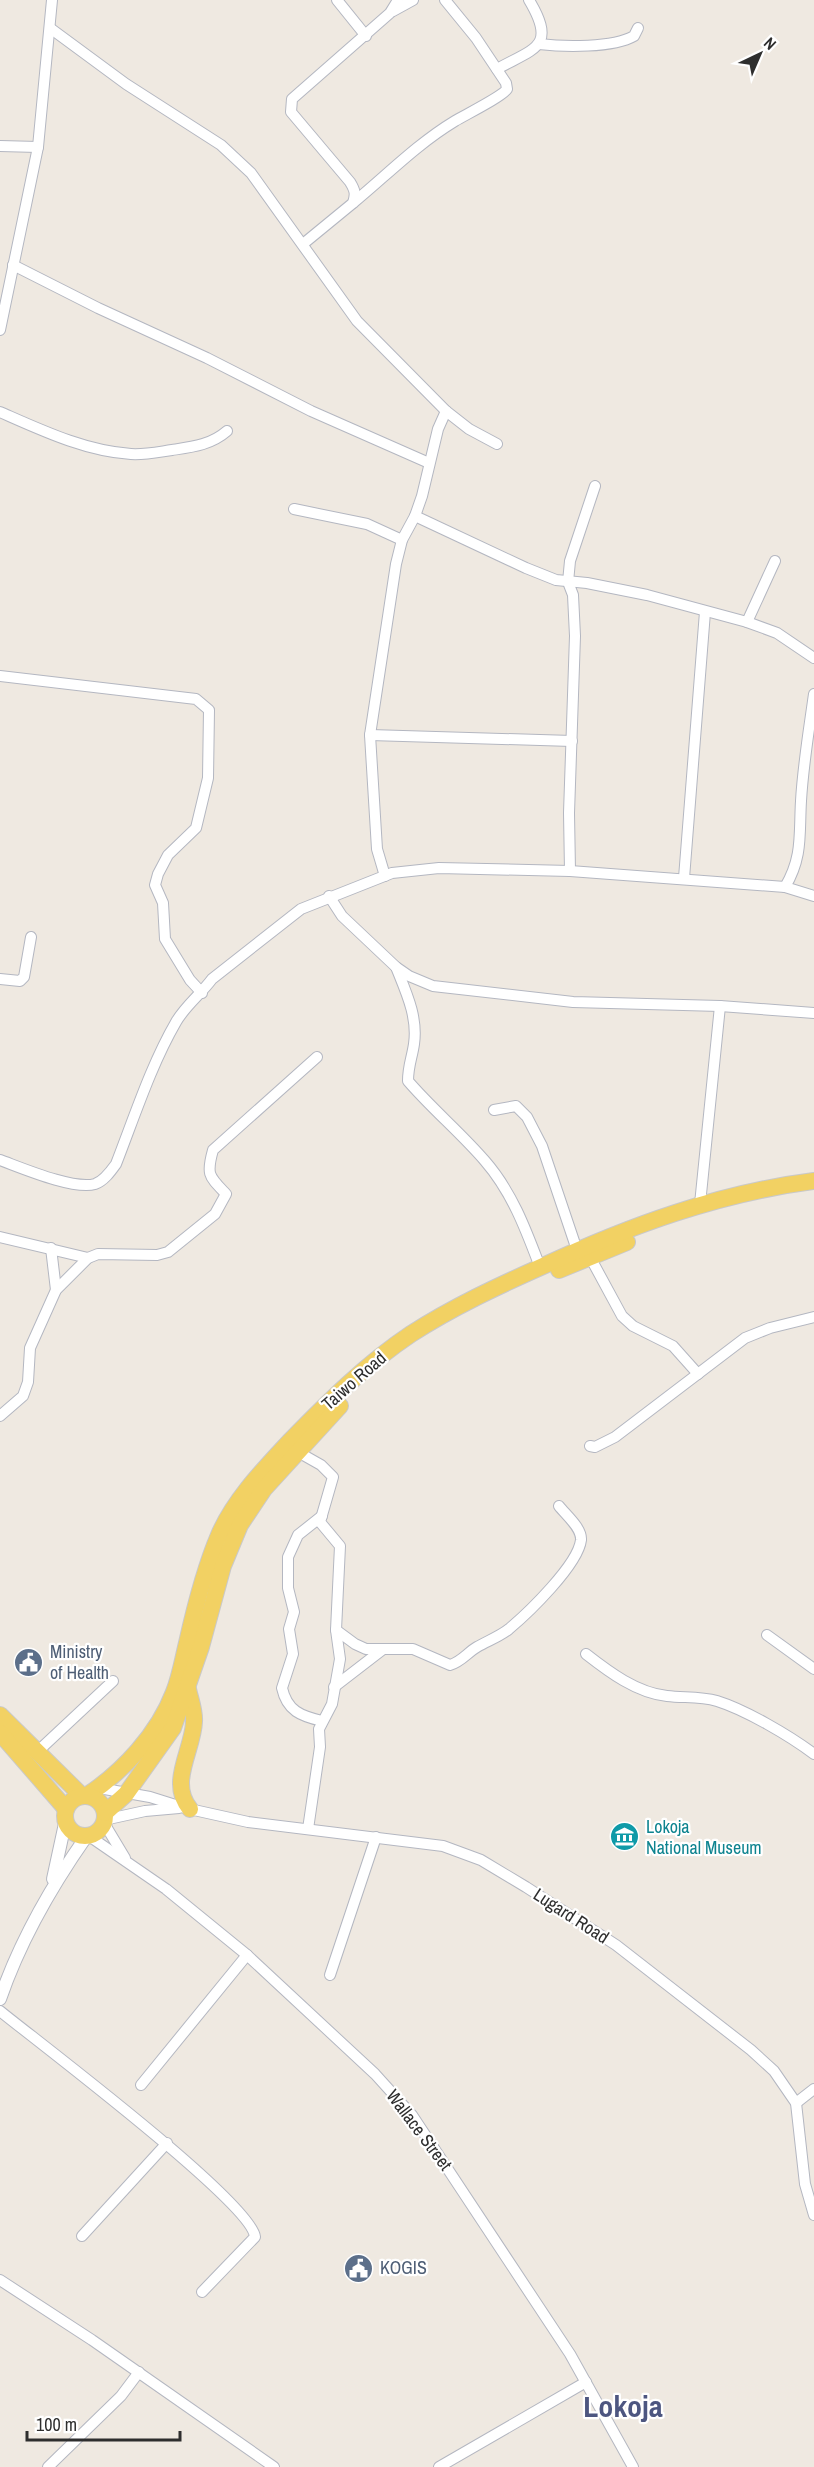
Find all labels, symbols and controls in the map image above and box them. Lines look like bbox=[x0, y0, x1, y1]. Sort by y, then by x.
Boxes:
north arrow bbox=[730, 24, 790, 84]
text: N bbox=[759, 32, 781, 54]
street label: Taiwo Road bbox=[316, 1346, 391, 1416]
place label: Ministry of Health bbox=[50, 1639, 109, 1685]
public building icon: Ministry of Health bbox=[13, 1646, 45, 1678]
place label: Lokoja National Museum bbox=[646, 1814, 762, 1860]
museum icon: Lokoja National Museum bbox=[609, 1821, 641, 1853]
street label: Lugard Road bbox=[529, 1882, 614, 1949]
street label: Wallace Street bbox=[381, 2084, 458, 2175]
public building icon: KOGIS bbox=[343, 2252, 375, 2284]
place label: KOGIS bbox=[380, 2255, 427, 2280]
district label: Lokoja bbox=[583, 2386, 663, 2426]
scale bar bbox=[27, 2404, 180, 2442]
text: 100 m bbox=[36, 2412, 77, 2437]

